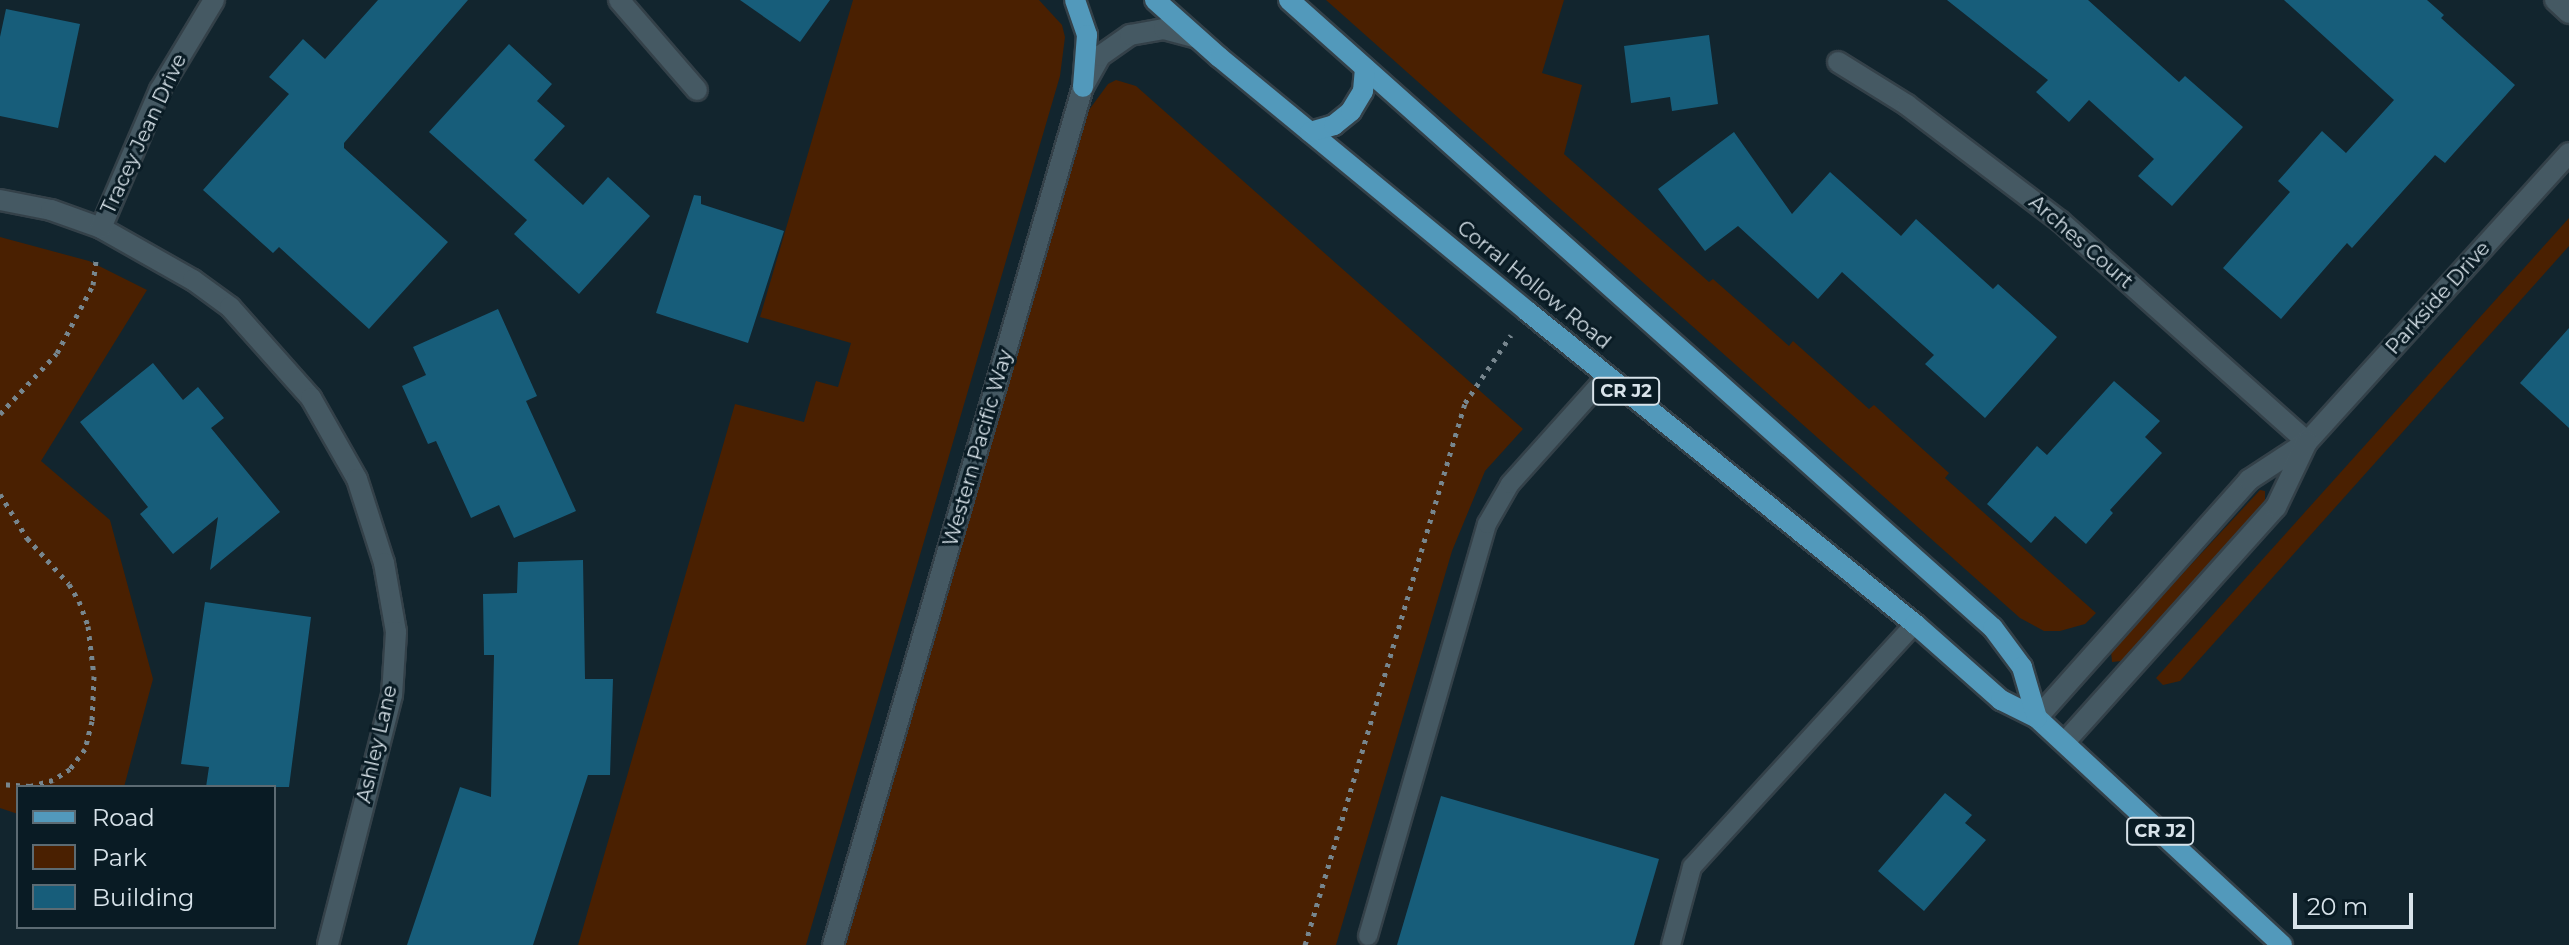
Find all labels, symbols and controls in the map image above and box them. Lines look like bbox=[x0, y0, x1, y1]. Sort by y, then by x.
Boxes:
street label: Tracey Jean Drive bbox=[96, 50, 192, 218]
street label: Arches Court bbox=[2024, 190, 2138, 294]
street label: Corral Hollow Road bbox=[1452, 216, 1616, 354]
street label: Parkside Drive bbox=[2381, 237, 2495, 359]
street label: Western Pacific Way bbox=[938, 347, 1018, 549]
road number: CR J2 bbox=[1592, 377, 1660, 405]
street label: Ashley Lane bbox=[352, 683, 402, 805]
legend bbox=[16, 785, 276, 929]
text: Road bbox=[92, 803, 155, 832]
road number: CR J2 bbox=[2126, 817, 2194, 845]
text: Park bbox=[92, 843, 147, 872]
scale bar bbox=[2297, 877, 2417, 927]
text: Building bbox=[92, 883, 195, 912]
text: 20 m bbox=[2307, 892, 2368, 921]

